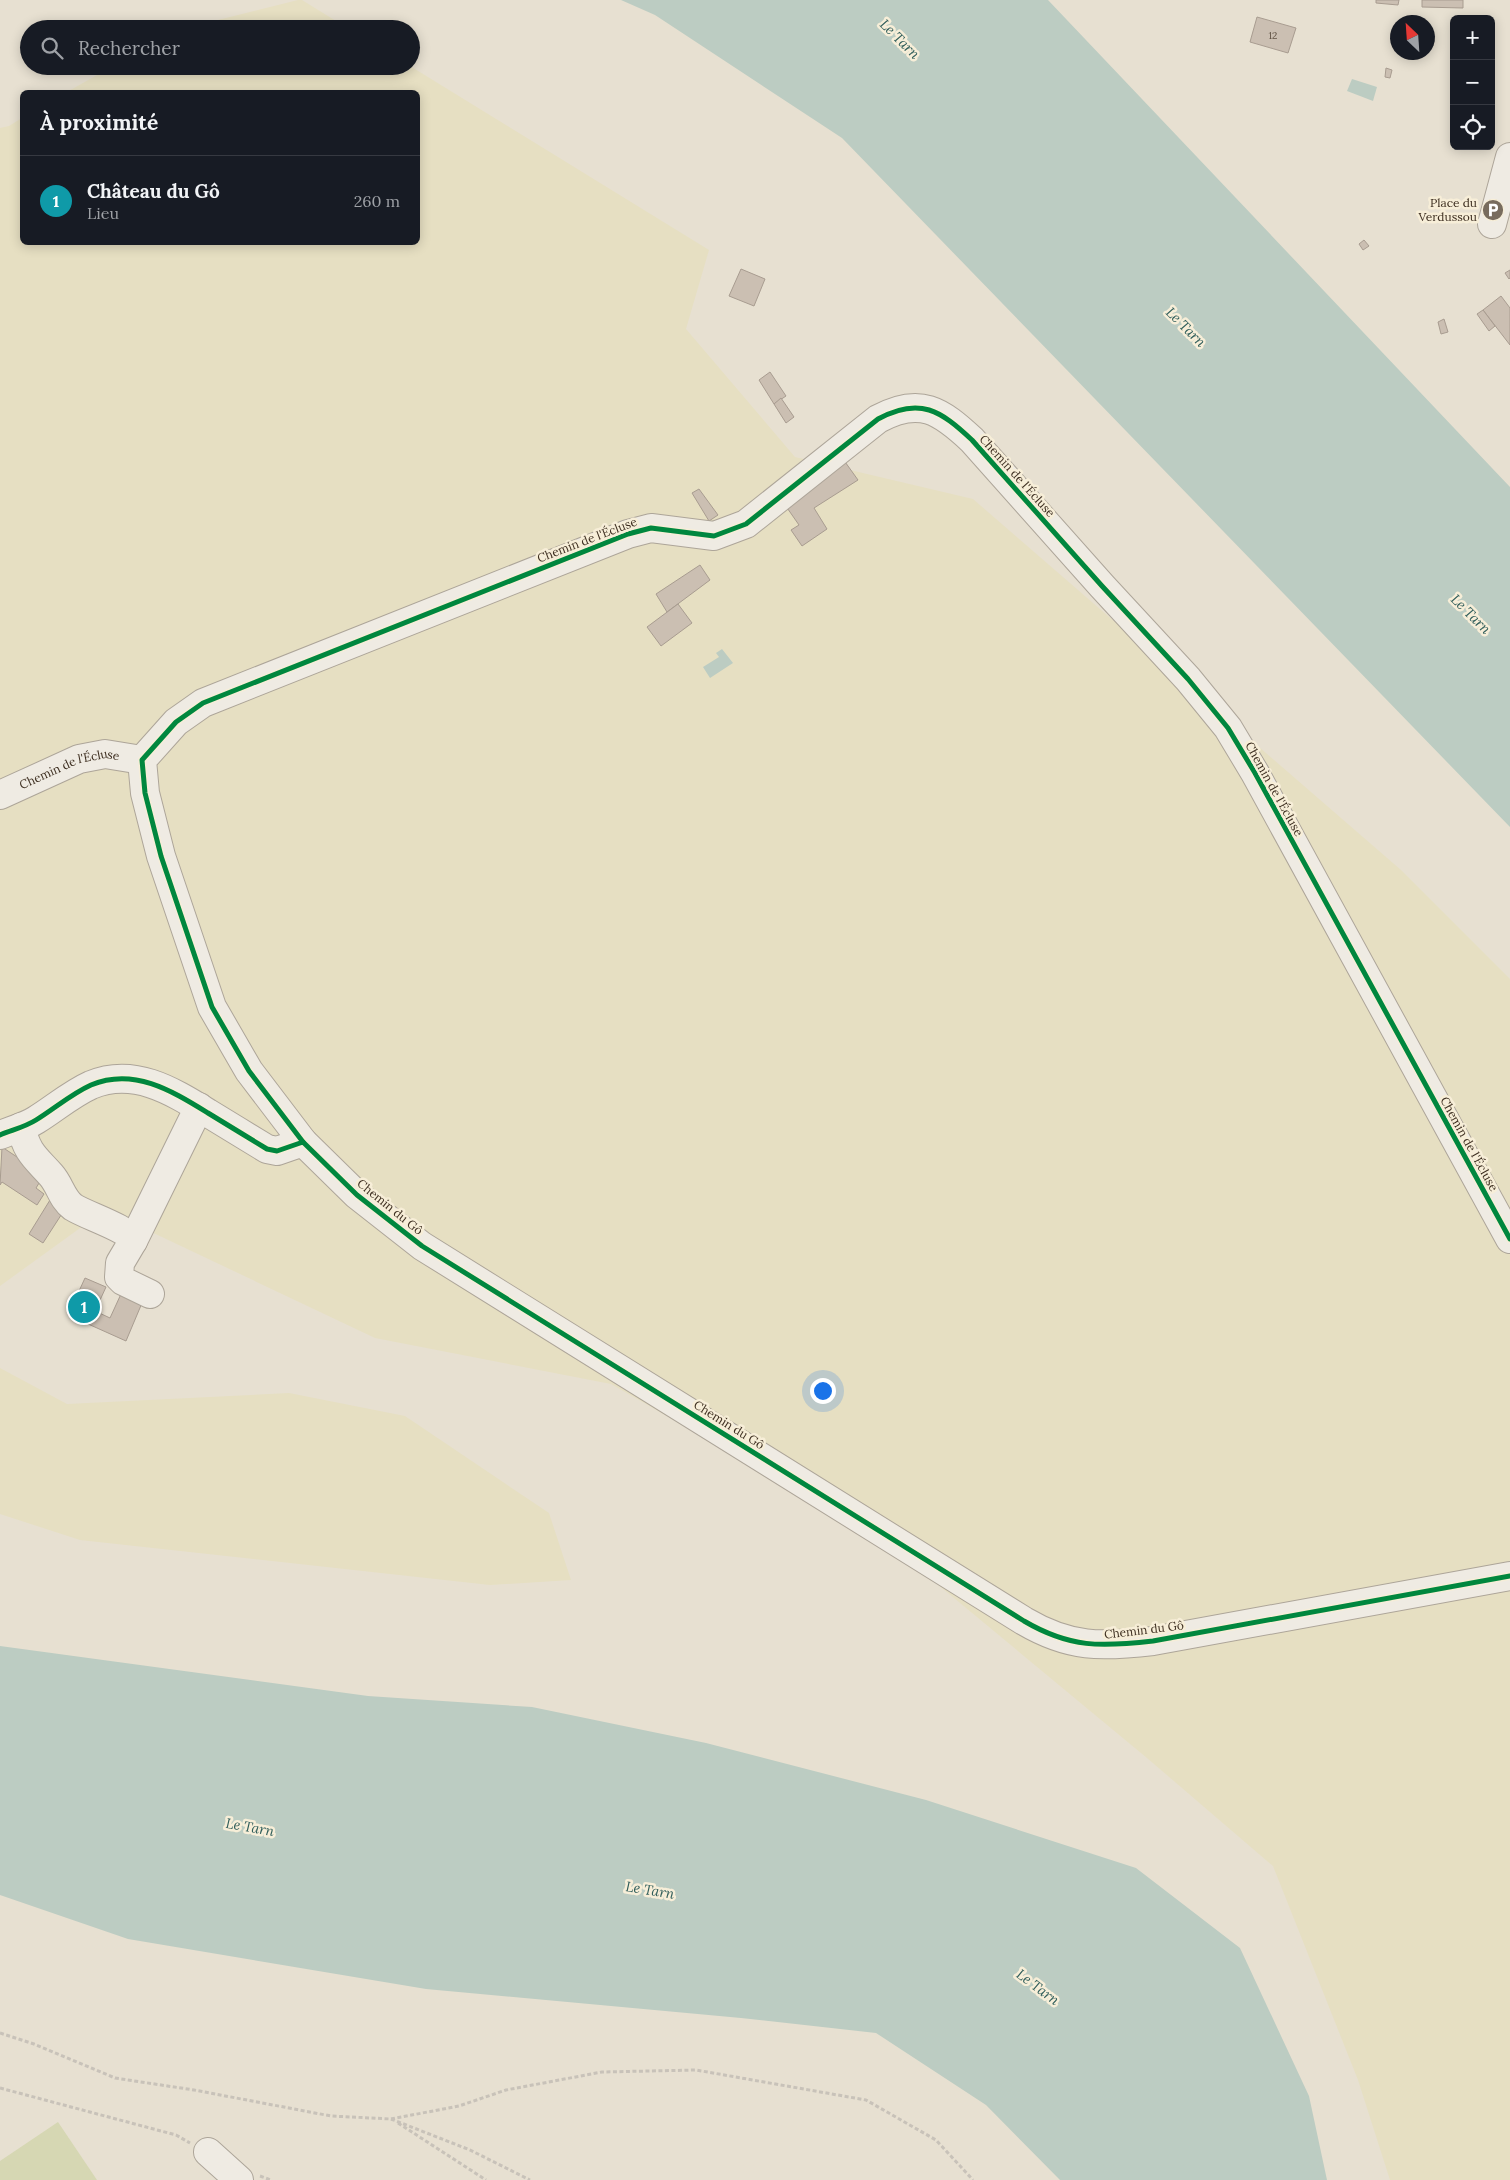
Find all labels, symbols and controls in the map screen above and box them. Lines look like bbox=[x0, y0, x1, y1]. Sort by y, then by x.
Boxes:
water label: Le Tarn bbox=[876, 15, 924, 63]
north arrow bbox=[1390, 15, 1435, 60]
map controls bbox=[1450, 15, 1495, 150]
button: + bbox=[1450, 15, 1495, 60]
search box bbox=[20, 20, 420, 75]
house number: 12 bbox=[1268, 29, 1278, 42]
icon: search bbox=[38, 34, 66, 62]
text: Rechercher bbox=[78, 36, 180, 60]
button: − bbox=[1450, 60, 1495, 105]
button: locate bbox=[1450, 105, 1495, 150]
text: À proximité bbox=[40, 109, 158, 136]
text: Château du Gô bbox=[87, 179, 220, 203]
text: 1 bbox=[53, 191, 59, 211]
text: 260 m bbox=[354, 191, 400, 211]
place label: Place du Verdussou bbox=[1417, 195, 1477, 224]
parking icon: Place du Verdussou bbox=[1481, 198, 1505, 222]
text: Lieu bbox=[87, 203, 119, 223]
water label: Le Tarn bbox=[1162, 303, 1210, 351]
street label: Chemin de l'Écluse bbox=[976, 431, 1059, 520]
street label: Chemin de l'Écluse bbox=[535, 513, 639, 565]
water label: Le Tarn bbox=[1447, 590, 1495, 638]
street label: Chemin de l'Écluse bbox=[1242, 739, 1307, 839]
street label: Chemin de l'Écluse bbox=[17, 746, 121, 792]
street label: Chemin de l'Écluse bbox=[1437, 1094, 1502, 1194]
street label: Chemin du Gô bbox=[354, 1176, 426, 1238]
pin: 1 bbox=[68, 1288, 100, 1326]
your location bbox=[810, 1378, 836, 1404]
street label: Chemin du Gô bbox=[691, 1397, 767, 1452]
street label: Chemin du Gô bbox=[1103, 1617, 1185, 1642]
water label: Le Tarn bbox=[224, 1814, 276, 1840]
water label: Le Tarn bbox=[624, 1877, 676, 1903]
water label: Le Tarn bbox=[1013, 1965, 1063, 2009]

